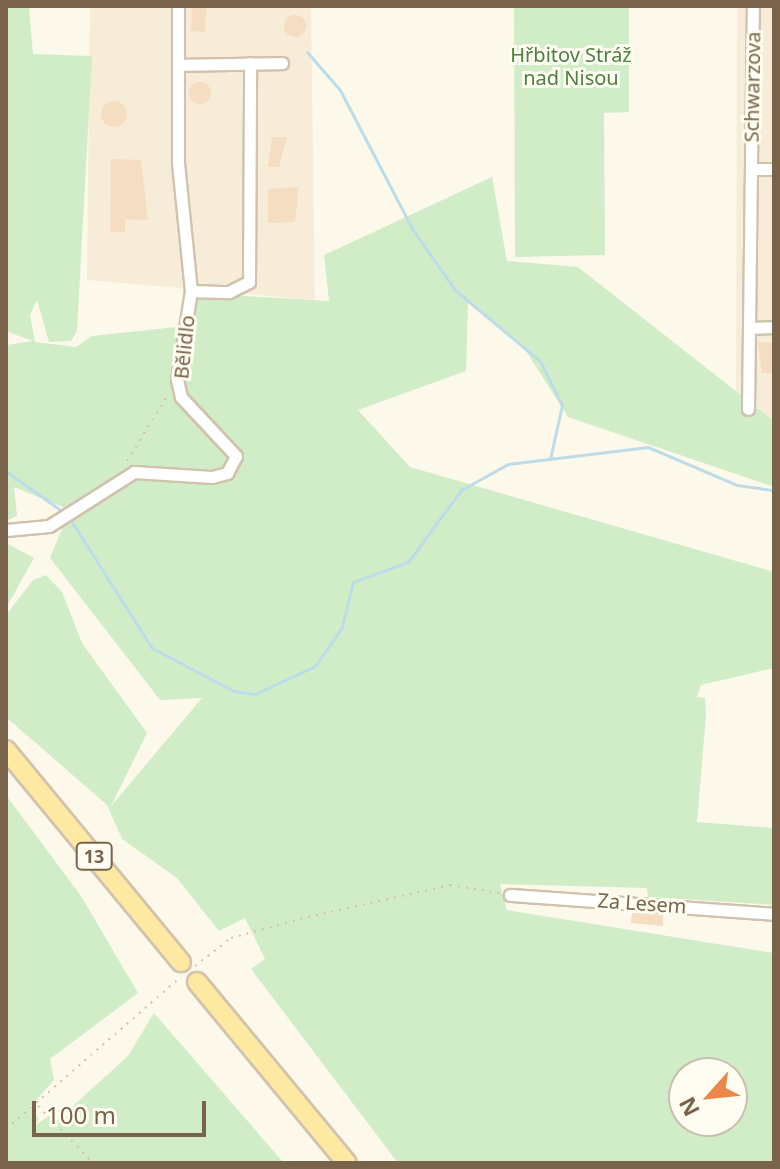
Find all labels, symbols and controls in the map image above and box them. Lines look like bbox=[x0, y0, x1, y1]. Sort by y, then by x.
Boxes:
street label: Schwarzova bbox=[739, 31, 765, 143]
park label: Hřbitov Stráž nad Nisou bbox=[510, 42, 632, 89]
street label: Bělidlo bbox=[169, 314, 199, 380]
road number: 13 bbox=[74, 842, 114, 870]
street label: Za Lesem bbox=[597, 888, 687, 918]
north arrow bbox=[668, 1057, 748, 1137]
scale bar bbox=[36, 1085, 210, 1135]
text: N bbox=[671, 1092, 706, 1122]
text: 100 m bbox=[46, 1098, 116, 1131]

